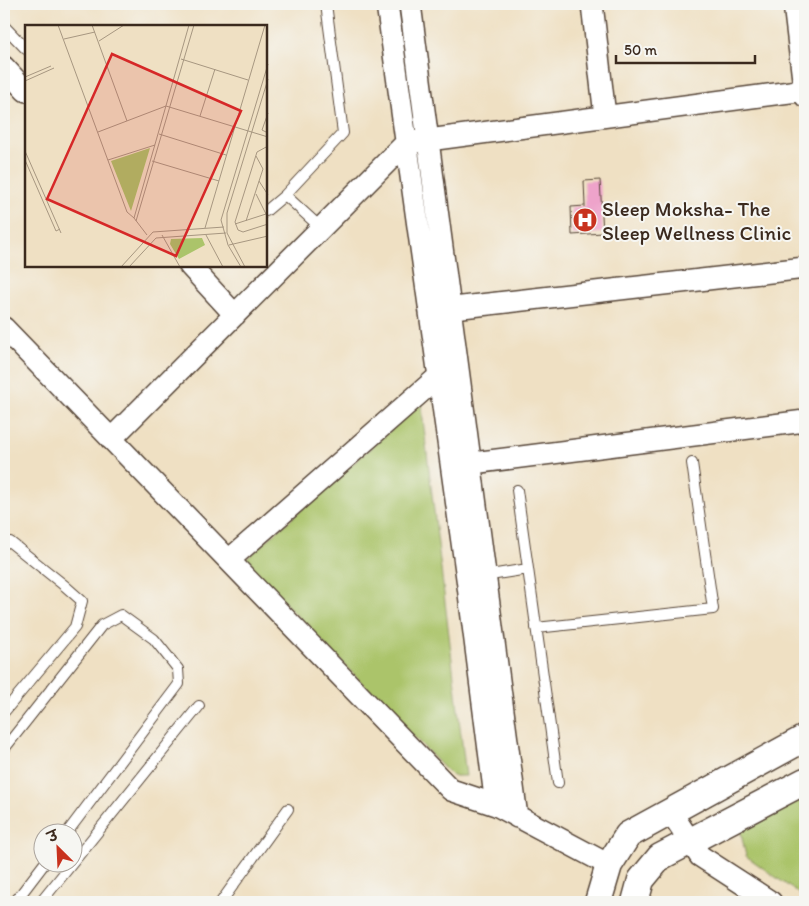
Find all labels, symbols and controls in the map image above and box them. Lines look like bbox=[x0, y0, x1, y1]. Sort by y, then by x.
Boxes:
inset map bbox=[25, 25, 268, 268]
scale bar bbox=[616, 32, 755, 64]
text: 50 m bbox=[624, 41, 657, 59]
place label: Sleep Moksha- The Sleep Wellness Clinic bbox=[602, 196, 792, 245]
hospital icon: Sleep Moksha- The Sleep Wellness Clinic bbox=[572, 207, 598, 233]
north arrow bbox=[32, 824, 82, 874]
text: उ bbox=[43, 826, 62, 847]

